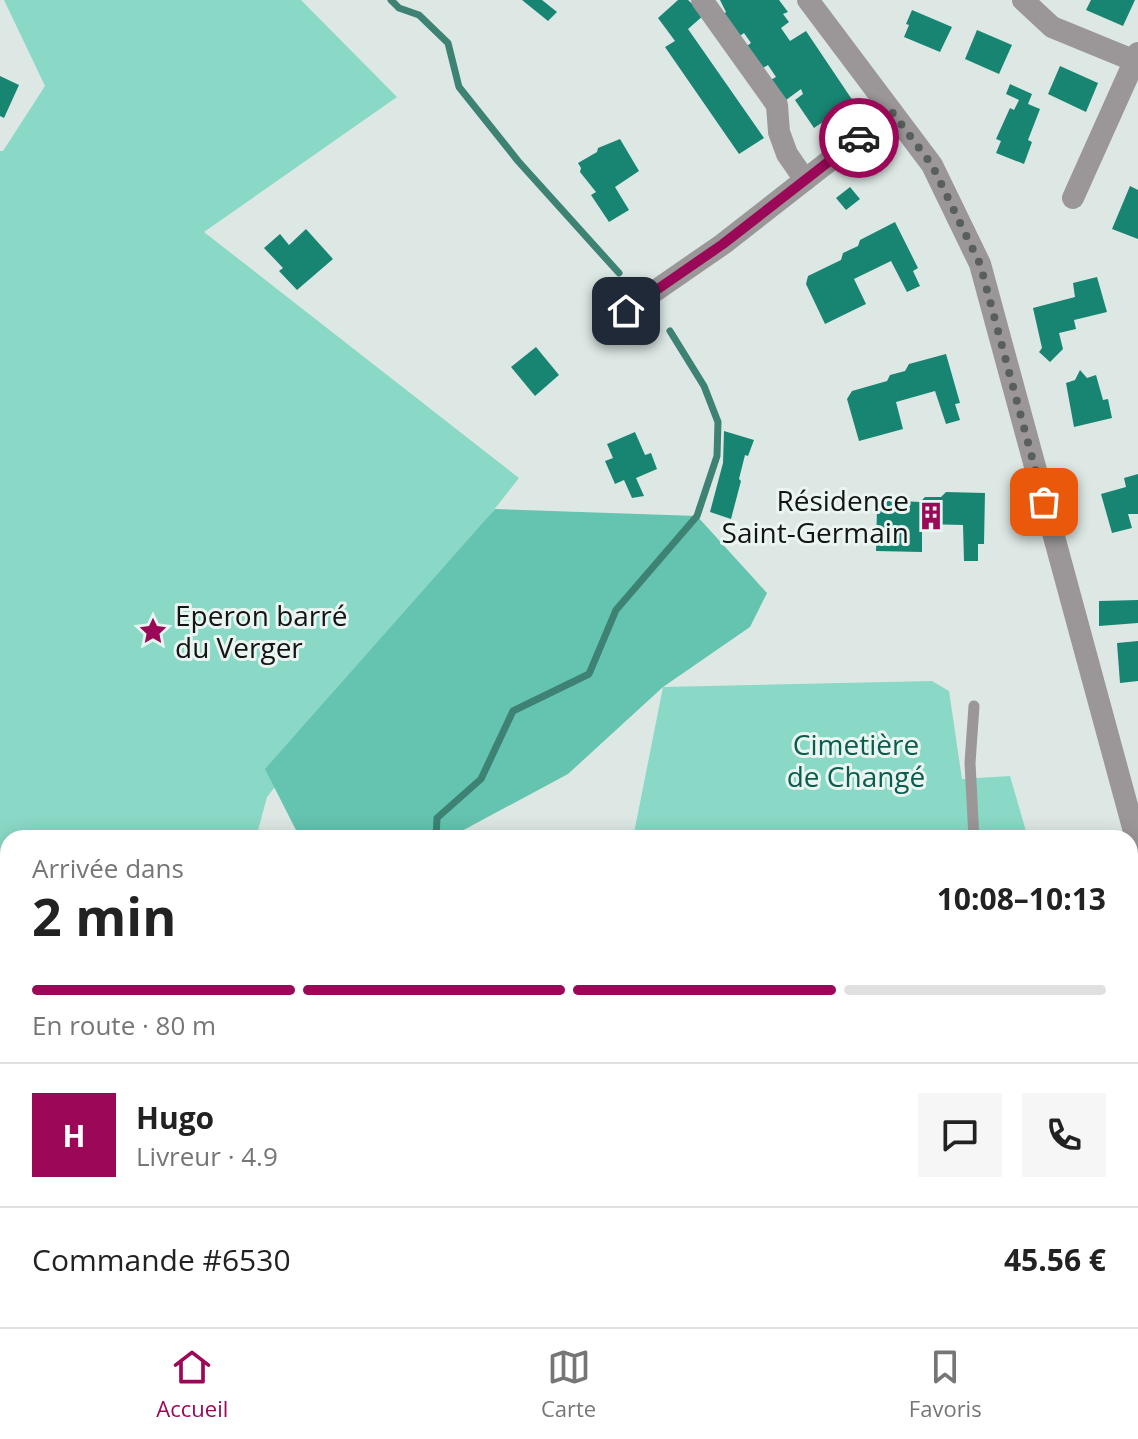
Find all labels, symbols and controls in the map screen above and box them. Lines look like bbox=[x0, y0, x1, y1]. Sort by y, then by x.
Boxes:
courier bbox=[819, 98, 899, 178]
icon: car bbox=[837, 116, 881, 160]
pin bbox=[592, 277, 660, 345]
icon: home bbox=[604, 289, 648, 333]
pin bbox=[1010, 468, 1078, 536]
icon: bag bbox=[1022, 480, 1066, 524]
place label: Résidence Saint-Germain bbox=[722, 481, 909, 551]
building icon: Résidence Saint-Germain bbox=[916, 501, 946, 531]
place label: Eperon barré du Verger bbox=[175, 596, 347, 666]
place icon: Eperon barré du Verger bbox=[138, 616, 168, 646]
park label: Cimetière de Changé bbox=[787, 725, 925, 795]
text: Arrivée dans bbox=[32, 850, 184, 886]
text: 10:08–10:13 bbox=[937, 878, 1106, 919]
text: 2 min bbox=[32, 880, 176, 951]
text: En route · 80 m bbox=[32, 1007, 216, 1043]
button: chat bbox=[918, 1093, 1002, 1177]
button: phone bbox=[1022, 1093, 1106, 1177]
text: Hugo bbox=[136, 1097, 214, 1138]
text: H bbox=[63, 1115, 85, 1156]
text: Livreur · 4.9 bbox=[136, 1138, 278, 1174]
text: Commande #6530 bbox=[32, 1239, 291, 1280]
text: 45.56 € bbox=[1004, 1239, 1106, 1280]
tab: Accueil bbox=[156, 1345, 228, 1423]
tab: Carte bbox=[541, 1345, 596, 1423]
tab: Favoris bbox=[909, 1345, 982, 1423]

